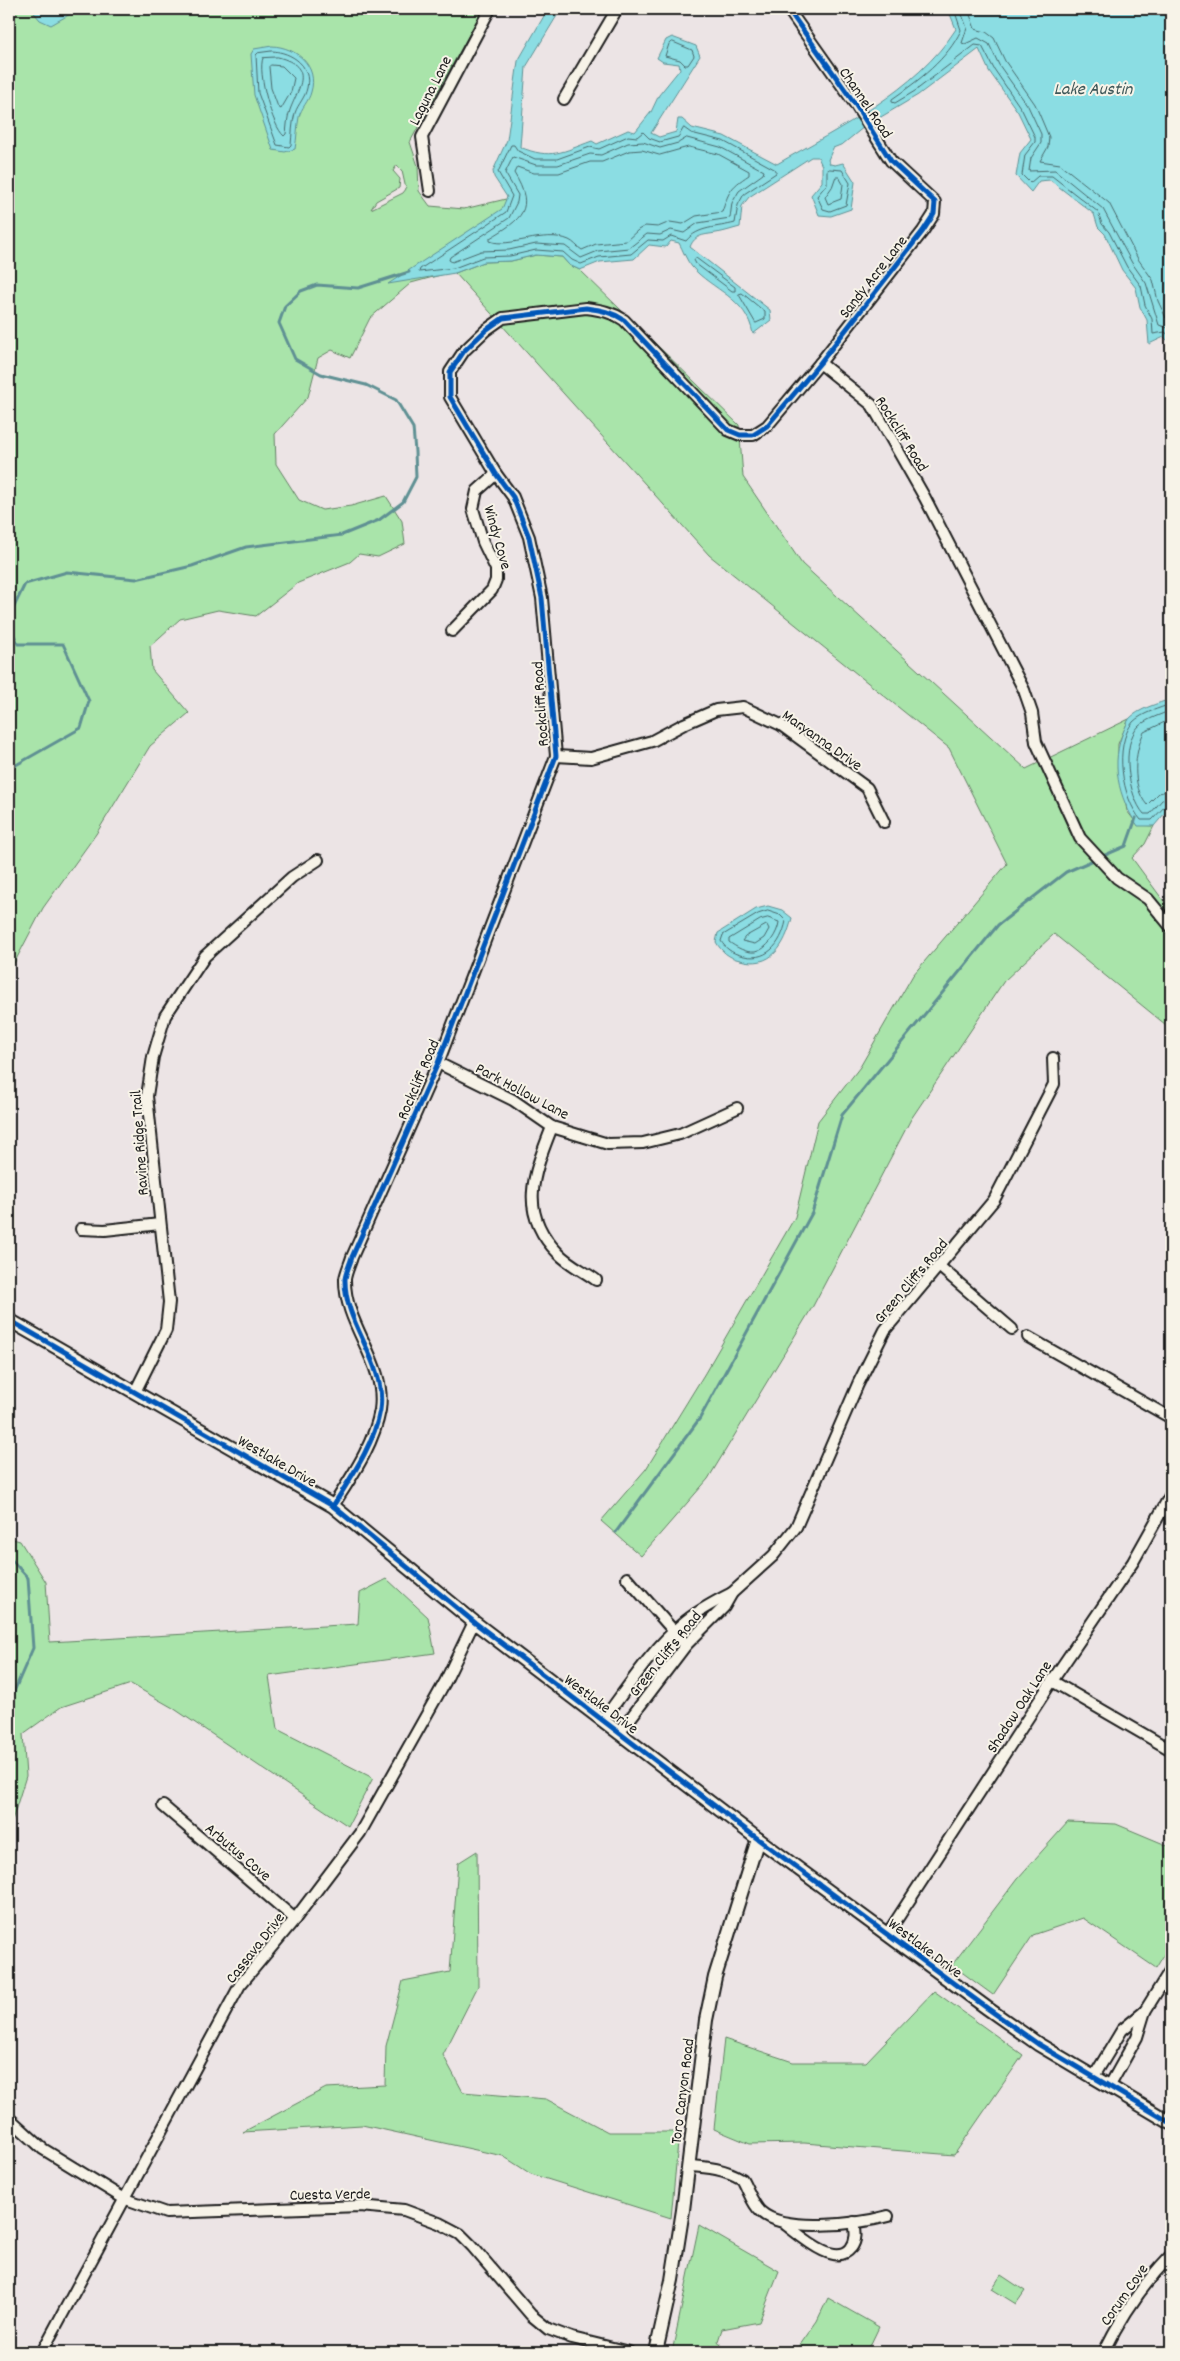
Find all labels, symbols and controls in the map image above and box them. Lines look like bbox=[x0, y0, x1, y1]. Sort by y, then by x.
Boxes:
street label: Laguna Lane bbox=[404, 53, 458, 130]
street label: Channel Road bbox=[832, 63, 897, 144]
water label: Lake Austin bbox=[1054, 78, 1133, 103]
street label: Sandy Acre Lane bbox=[834, 231, 914, 324]
street label: Rockcliff Road bbox=[868, 392, 933, 477]
street label: Windy Cove bbox=[476, 503, 517, 573]
street label: Rockcliff Road bbox=[527, 660, 556, 747]
street label: Maryanna Drive bbox=[777, 705, 866, 777]
street label: Rockcliff Road bbox=[392, 1036, 447, 1124]
street label: Park Hollow Lane bbox=[471, 1058, 573, 1127]
street label: Ravine Ridge Trail bbox=[125, 1089, 156, 1196]
street label: Green Cliffs Road bbox=[869, 1234, 954, 1329]
street label: Westlake Drive bbox=[233, 1430, 321, 1494]
street label: Green Cliffs Road bbox=[624, 1607, 708, 1703]
street label: Shadow Oak Lane bbox=[982, 1657, 1059, 1758]
street label: Westlake Drive bbox=[558, 1669, 643, 1741]
street label: Arbutus Cove bbox=[199, 1818, 276, 1888]
street label: Cassava Drive bbox=[221, 1908, 291, 1989]
street label: Westlake Drive bbox=[882, 1913, 967, 1985]
street label: Toro Canyon Road bbox=[666, 2037, 701, 2145]
street label: Cuesta Verde bbox=[289, 2183, 371, 2208]
street label: Corum Cove bbox=[1095, 2260, 1155, 2331]

